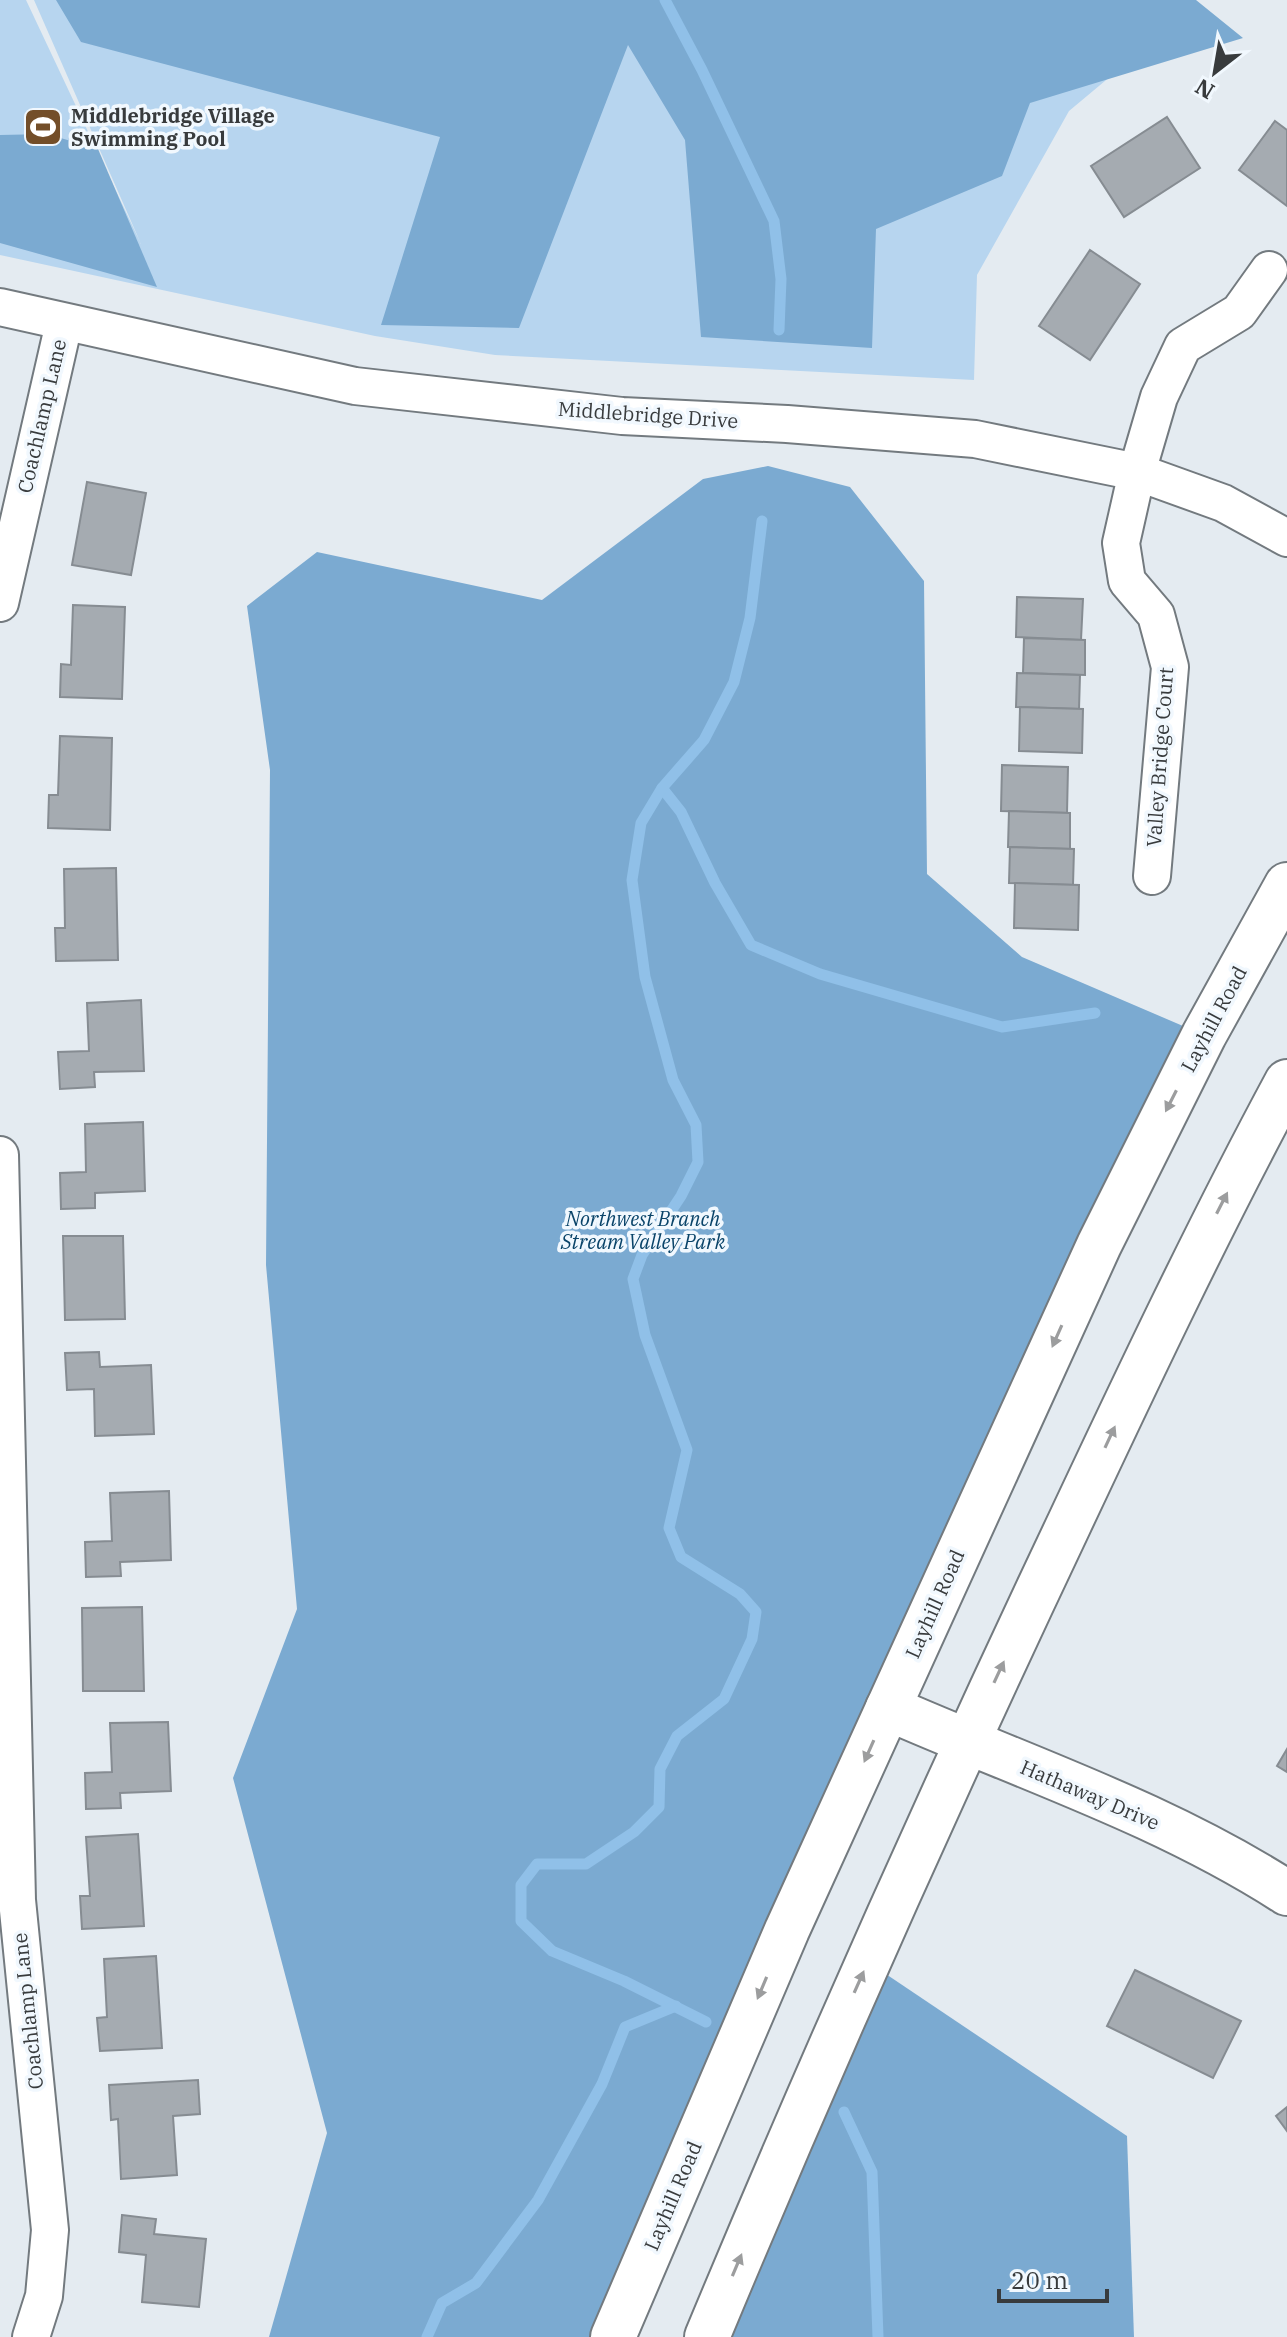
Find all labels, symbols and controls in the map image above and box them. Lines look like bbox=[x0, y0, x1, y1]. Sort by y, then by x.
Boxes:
north arrow bbox=[1175, 32, 1255, 112]
text: N bbox=[1190, 73, 1219, 106]
place label: Middlebridge Village Swimming Pool bbox=[71, 102, 275, 152]
sports icon: Middlebridge Village Swimming Pool bbox=[22, 106, 64, 148]
street label: Coachlamp Lane bbox=[11, 336, 72, 495]
street label: Middlebridge Drive bbox=[557, 395, 739, 434]
street label: Valley Bridge Court bbox=[1140, 666, 1179, 848]
street label: Layhill Road bbox=[1174, 961, 1253, 1076]
one-way arrow bbox=[1164, 1090, 1177, 1113]
one-way arrow bbox=[1216, 1191, 1229, 1214]
park label: Northwest Branch Stream Valley Park bbox=[560, 1205, 726, 1255]
one-way arrow bbox=[1051, 1324, 1064, 1347]
one-way arrow bbox=[1103, 1426, 1117, 1449]
street label: Layhill Road bbox=[899, 1545, 971, 1662]
one-way arrow bbox=[992, 1660, 1006, 1684]
one-way arrow bbox=[862, 1739, 875, 1762]
street label: Hathaway Drive bbox=[1016, 1753, 1164, 1836]
street label: Coachlamp Lane bbox=[6, 1931, 49, 2091]
one-way arrow bbox=[852, 1970, 866, 1994]
one-way arrow bbox=[756, 1976, 769, 2000]
street label: Layhill Road bbox=[637, 2137, 708, 2255]
one-way arrow bbox=[731, 2253, 744, 2277]
scale bar bbox=[999, 2253, 1107, 2303]
text: 20 m bbox=[1011, 2264, 1068, 2296]

